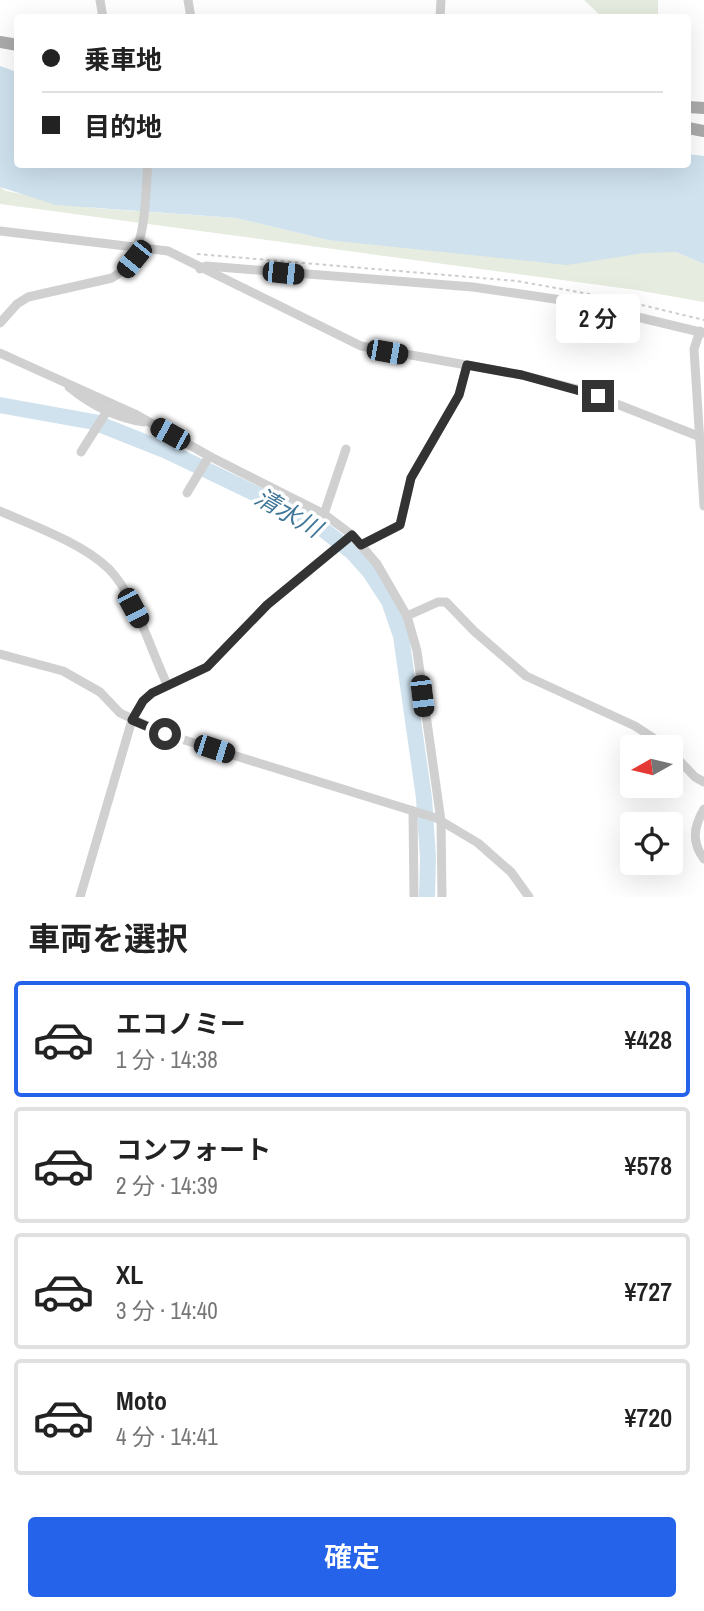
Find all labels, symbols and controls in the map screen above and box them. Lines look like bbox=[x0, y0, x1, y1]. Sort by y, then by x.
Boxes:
text: 乗車地 bbox=[84, 42, 162, 77]
text: 目的地 bbox=[84, 109, 162, 144]
car bbox=[113, 236, 156, 282]
car bbox=[262, 260, 305, 286]
callout: 2 分 bbox=[556, 294, 640, 344]
text: 2 分 bbox=[579, 303, 617, 334]
car bbox=[365, 338, 410, 366]
route end bbox=[582, 380, 614, 412]
car bbox=[147, 415, 194, 453]
water label: 清水川 bbox=[249, 480, 330, 545]
car bbox=[114, 585, 153, 631]
car bbox=[410, 674, 435, 718]
route start bbox=[149, 718, 181, 750]
car bbox=[191, 733, 238, 765]
north arrow bbox=[620, 735, 682, 798]
map controls bbox=[620, 735, 683, 875]
button: locate bbox=[620, 812, 683, 875]
text: 車両を選択 bbox=[28, 917, 188, 960]
text: エコノミー bbox=[116, 1006, 246, 1041]
icon: car bbox=[32, 1008, 95, 1071]
text: ¥428 bbox=[625, 1022, 672, 1057]
text: 1 分 · 14:38 bbox=[116, 1044, 218, 1075]
text: コンフォート bbox=[116, 1132, 271, 1167]
icon: car bbox=[32, 1134, 95, 1197]
text: ¥578 bbox=[625, 1148, 672, 1183]
text: 2 分 · 14:39 bbox=[116, 1170, 218, 1201]
text: XL bbox=[116, 1257, 143, 1292]
icon: car bbox=[32, 1260, 95, 1323]
text: ¥727 bbox=[625, 1274, 672, 1309]
text: 3 分 · 14:40 bbox=[116, 1295, 218, 1326]
text: Moto bbox=[116, 1383, 167, 1418]
icon: car bbox=[32, 1386, 95, 1449]
text: ¥720 bbox=[625, 1400, 672, 1435]
text: 4 分 · 14:41 bbox=[116, 1421, 218, 1452]
button: 確定 bbox=[28, 1517, 676, 1597]

